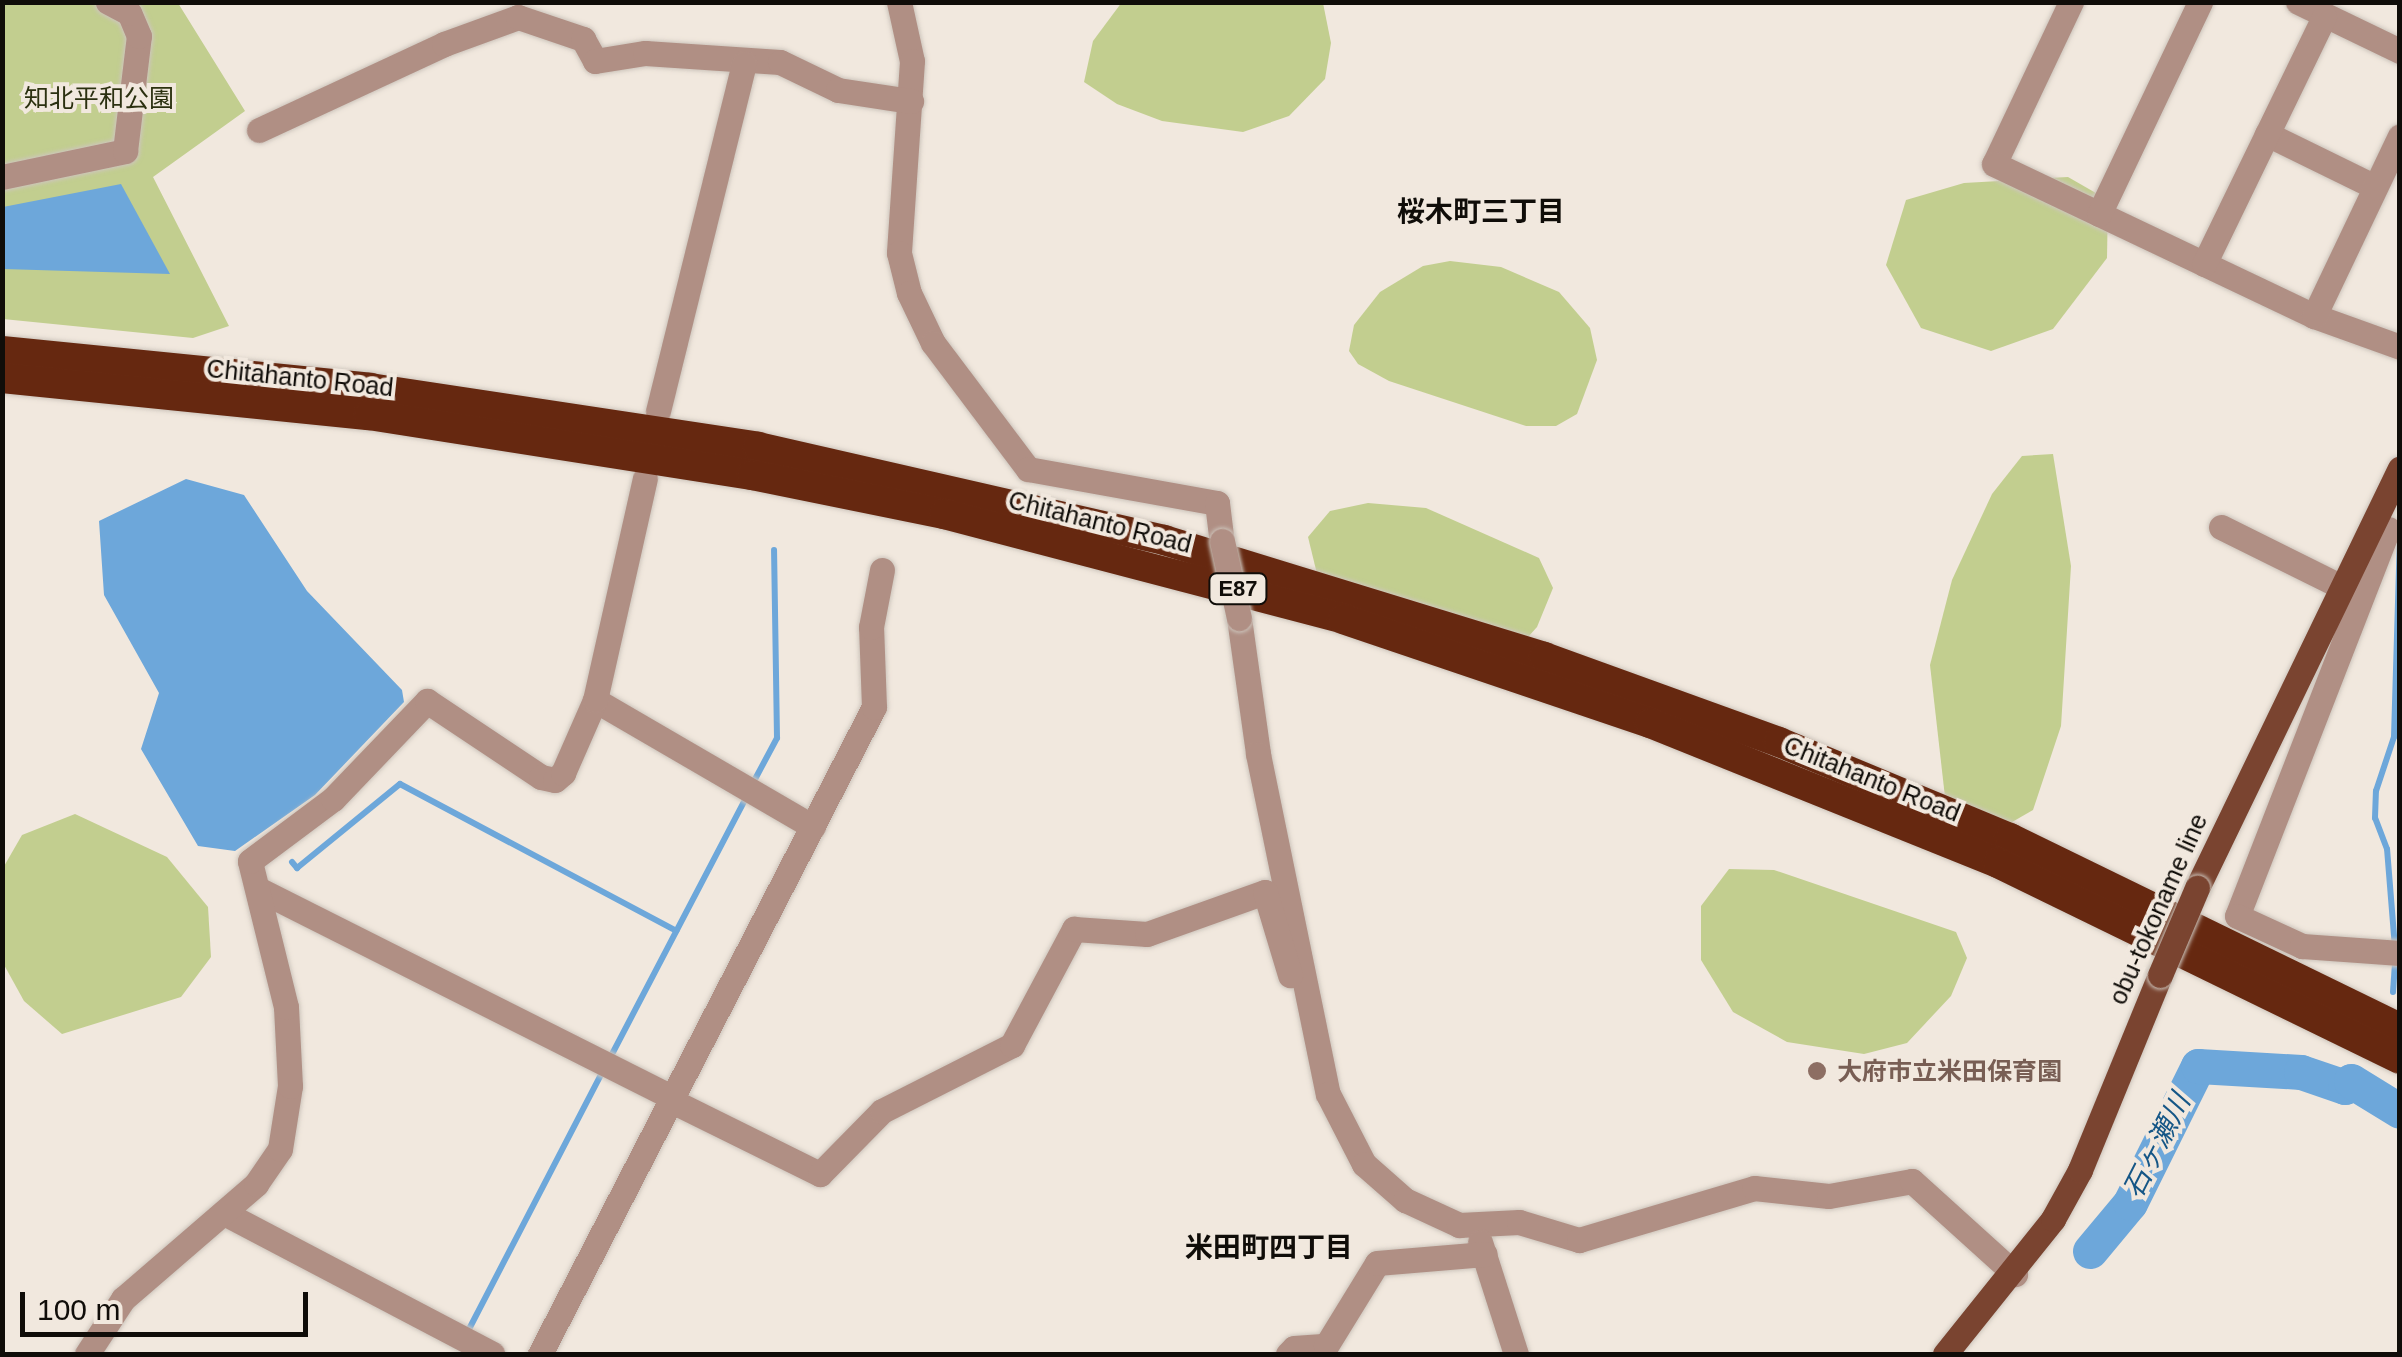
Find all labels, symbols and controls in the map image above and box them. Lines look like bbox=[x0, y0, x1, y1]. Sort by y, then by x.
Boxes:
park label: 知北平和公園 bbox=[24, 83, 174, 113]
district label: 桜木町三丁目 bbox=[1397, 195, 1565, 229]
street label: Chitahanto Road bbox=[205, 353, 395, 403]
street label: Chitahanto Road bbox=[1005, 485, 1195, 559]
road number: E87 bbox=[1208, 572, 1268, 606]
street label: Chitahanto Road bbox=[1779, 730, 1965, 828]
street label: obu-tokoname line bbox=[2102, 809, 2214, 1009]
place label: 大府市立米田保育園 bbox=[1837, 1056, 2062, 1086]
marker: 大府市立米田保育園 bbox=[1806, 1060, 1828, 1082]
water label: 石ヶ瀬川 bbox=[2117, 1088, 2197, 1204]
district label: 米田町四丁目 bbox=[1185, 1231, 1353, 1265]
scale bar bbox=[25, 1272, 312, 1334]
text: 100 m bbox=[37, 1293, 120, 1326]

